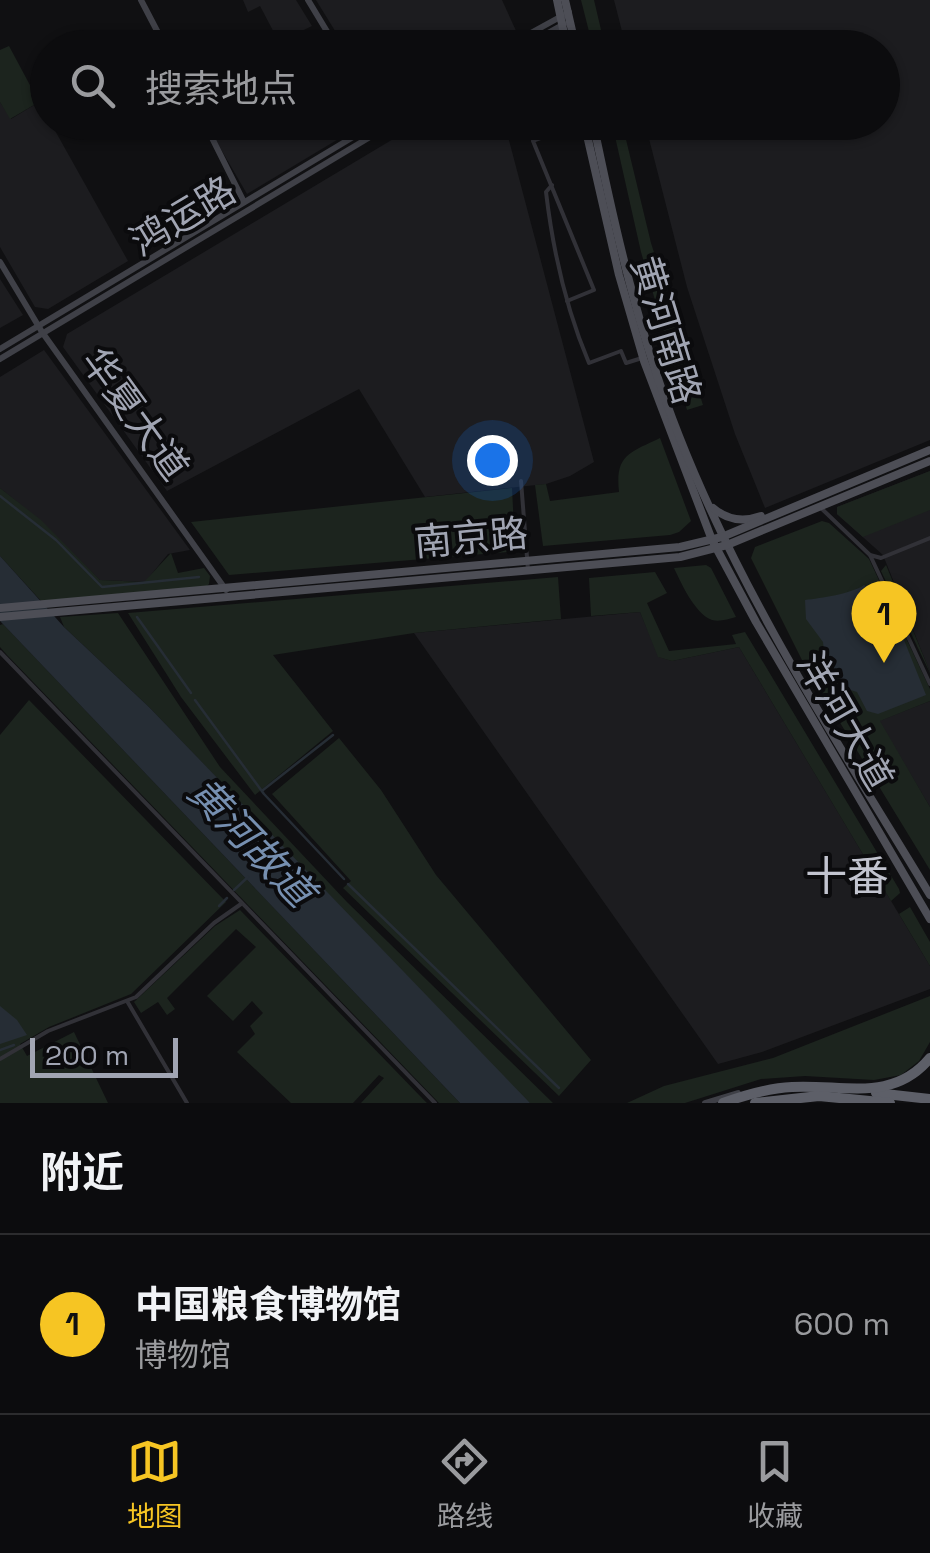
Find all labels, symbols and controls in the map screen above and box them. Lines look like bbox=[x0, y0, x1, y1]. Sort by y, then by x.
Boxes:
search box bbox=[30, 30, 900, 140]
icon: search bbox=[65, 58, 120, 113]
text: 搜索地点 bbox=[145, 65, 297, 113]
street label: 鸿运路 bbox=[122, 166, 244, 266]
street label: 黄河南路 bbox=[621, 250, 711, 410]
street label: 华夏大道 bbox=[71, 338, 199, 490]
your location bbox=[467, 435, 518, 486]
street label: 南京路 bbox=[412, 509, 530, 567]
pin: 1 bbox=[852, 580, 916, 663]
street label: 洋河大道 bbox=[786, 643, 904, 799]
water label: 黄河故道 bbox=[177, 767, 328, 921]
district label: 十番 bbox=[805, 850, 889, 903]
scale bar bbox=[30, 1033, 178, 1078]
text: 200 m bbox=[45, 1037, 129, 1073]
text: 附近 bbox=[40, 1146, 124, 1199]
text: 中国粮食博物馆 bbox=[135, 1281, 401, 1329]
text: 1 bbox=[65, 1304, 80, 1344]
text: 600 m bbox=[794, 1304, 890, 1344]
text: 博物馆 bbox=[135, 1335, 231, 1375]
tab: 地图 bbox=[127, 1434, 183, 1534]
tab: 路线 bbox=[437, 1434, 493, 1534]
tab: 收藏 bbox=[747, 1434, 803, 1534]

